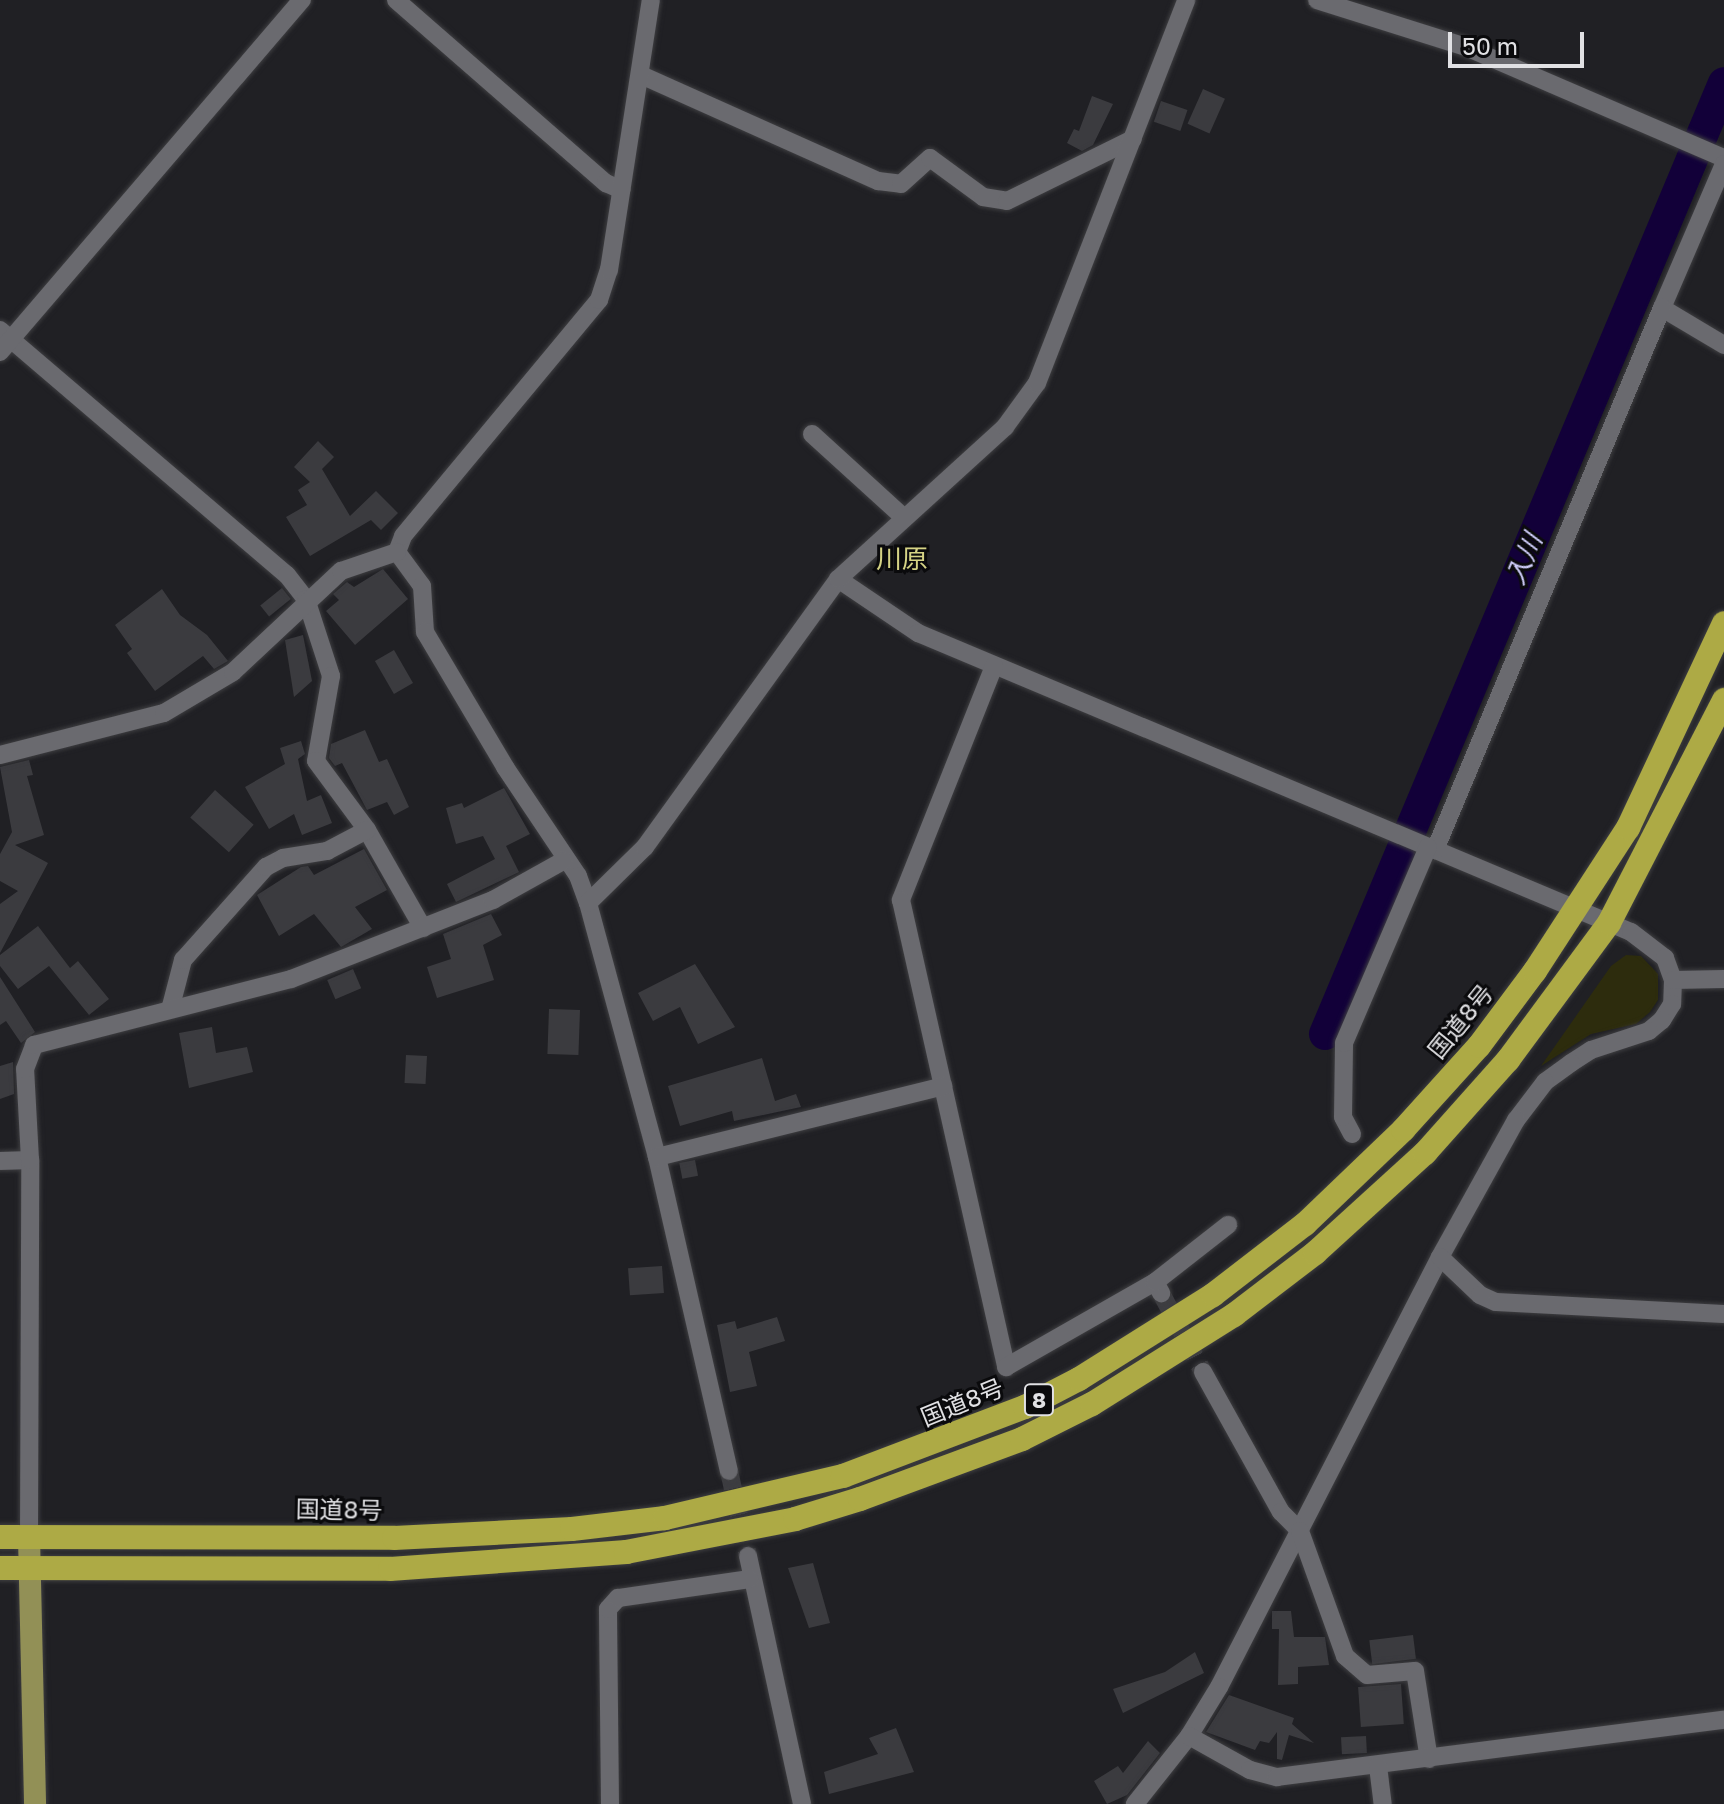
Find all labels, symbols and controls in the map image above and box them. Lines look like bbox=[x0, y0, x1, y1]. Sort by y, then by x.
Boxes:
scale bar bbox=[1452, 16, 1588, 66]
text: 50 m bbox=[1462, 31, 1518, 60]
water label: 入川 bbox=[1499, 529, 1549, 589]
district label: 川原 bbox=[876, 543, 928, 575]
street label: 国道8号 bbox=[1422, 978, 1498, 1064]
street label: 国道8号 bbox=[916, 1372, 1008, 1432]
road number: 8 bbox=[1023, 1382, 1055, 1418]
street label: 国道8号 bbox=[295, 1494, 383, 1524]

